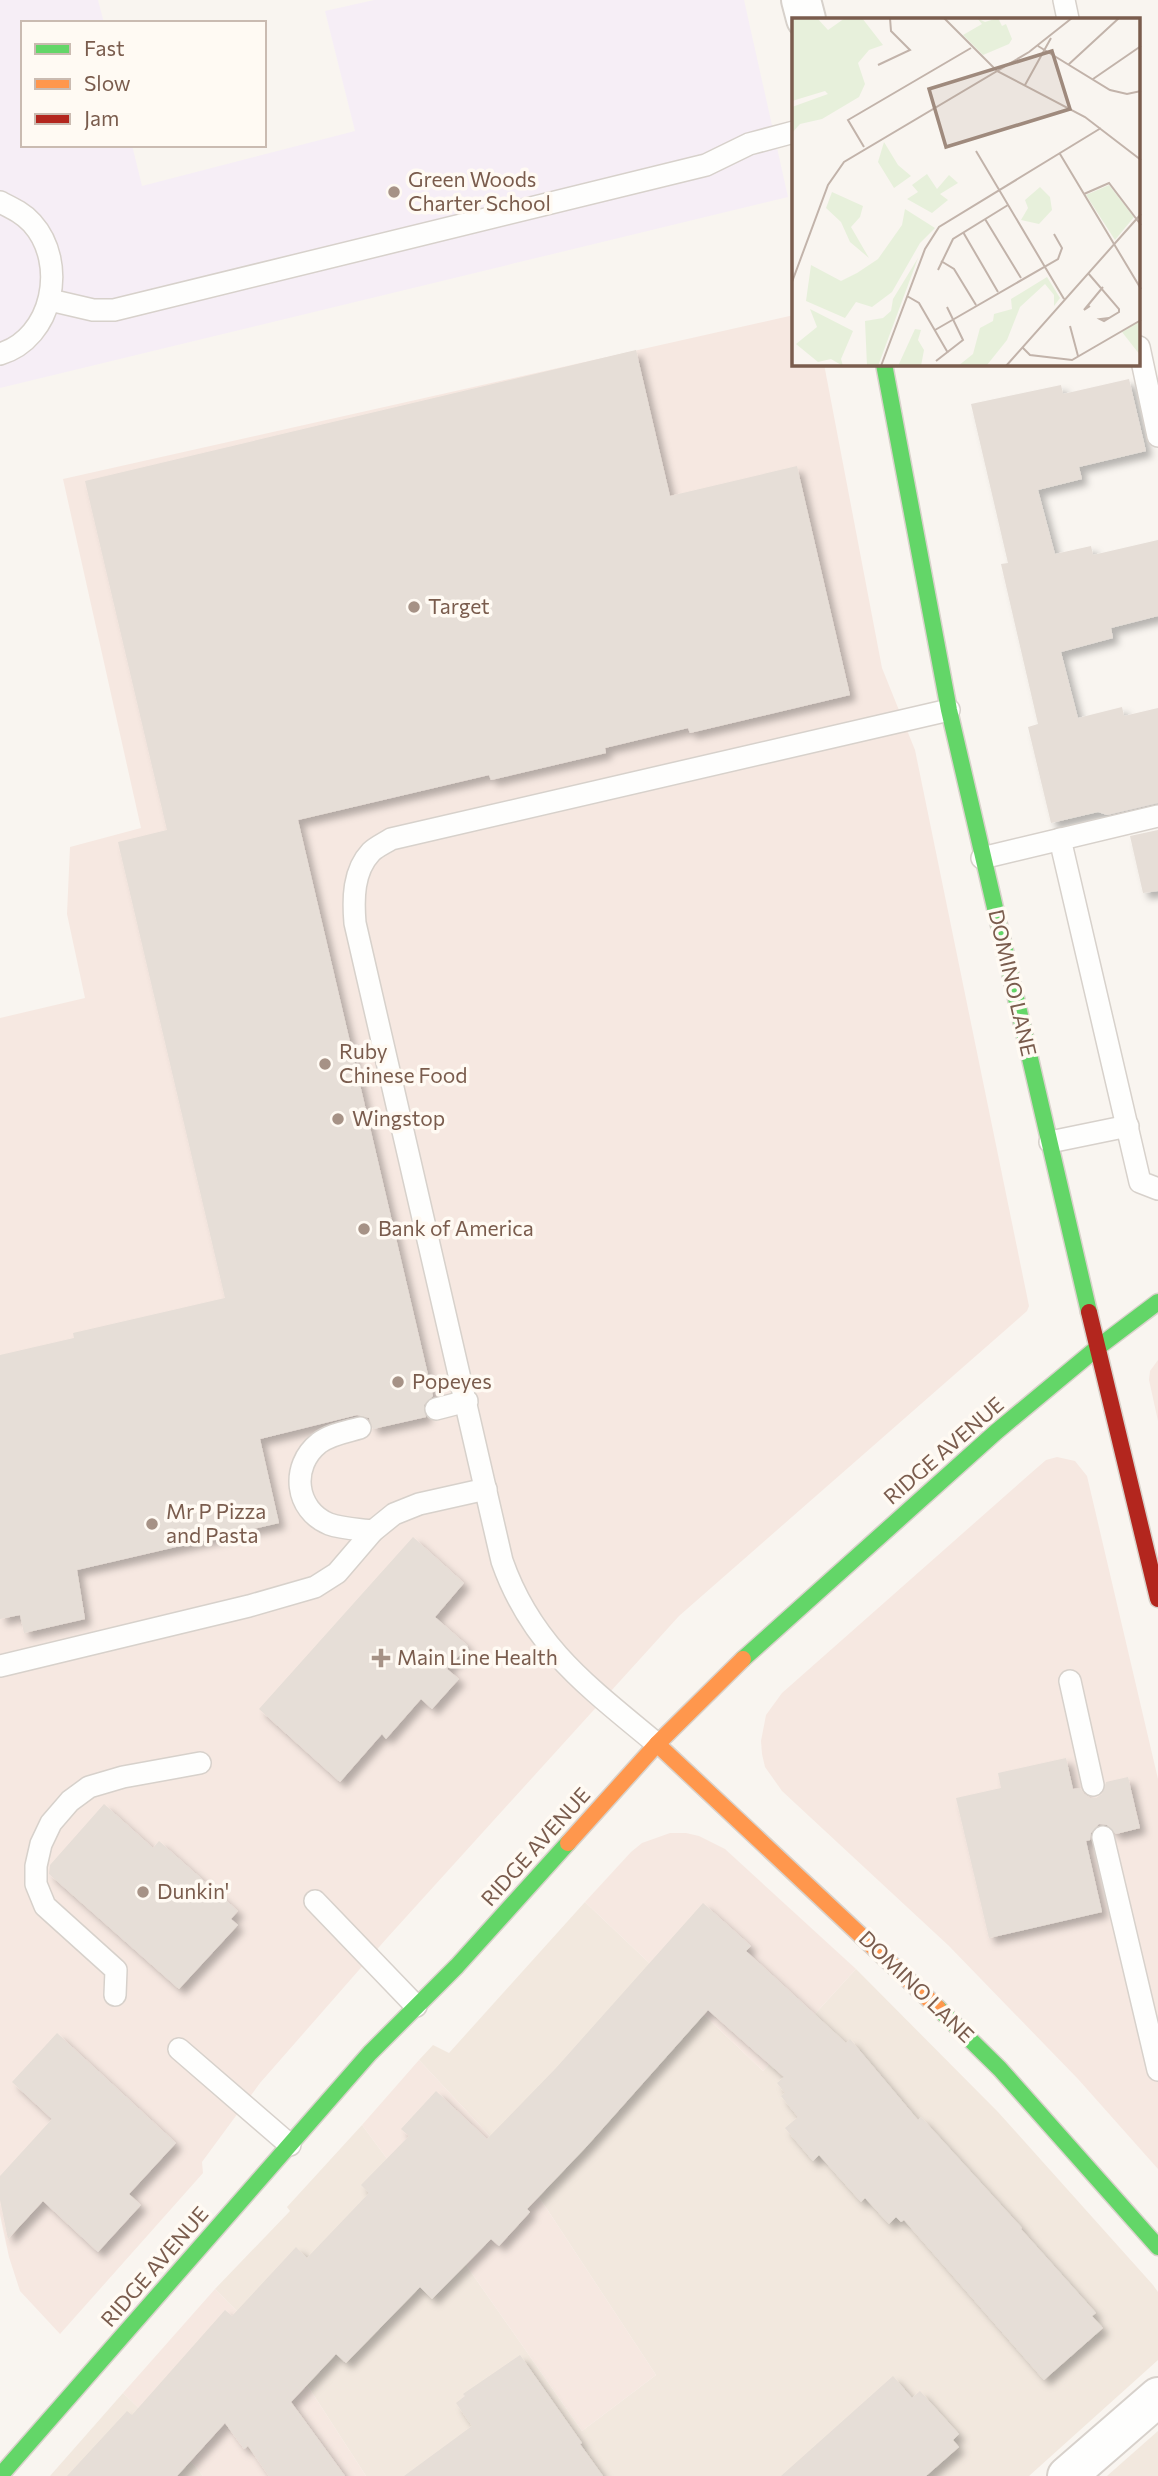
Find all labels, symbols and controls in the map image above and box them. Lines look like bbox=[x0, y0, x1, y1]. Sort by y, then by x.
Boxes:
inset map bbox=[792, 18, 1140, 366]
legend bbox=[21, 21, 266, 147]
text: Fast bbox=[84, 35, 125, 60]
text: Slow bbox=[84, 70, 131, 95]
text: Jam bbox=[84, 105, 119, 130]
place label: Green Woods Charter School bbox=[408, 166, 551, 215]
marker: Green Woods Charter School bbox=[386, 184, 402, 200]
place label: Target bbox=[428, 593, 490, 618]
marker: Target bbox=[406, 599, 422, 615]
street label: DOMINO LANE bbox=[984, 907, 1043, 1059]
place label: Ruby Chinese Food bbox=[339, 1038, 467, 1087]
marker: Ruby Chinese Food bbox=[317, 1056, 333, 1072]
place label: Wingstop bbox=[352, 1105, 445, 1130]
marker: Wingstop bbox=[330, 1111, 346, 1127]
place label: Bank of America bbox=[378, 1215, 534, 1240]
marker: Bank of America bbox=[356, 1221, 372, 1237]
place label: Popeyes bbox=[412, 1368, 492, 1393]
marker: Popeyes bbox=[390, 1374, 406, 1390]
street label: RIDGE AVENUE bbox=[878, 1391, 1008, 1509]
place label: Mr P Pizza and Pasta bbox=[166, 1498, 266, 1547]
marker: Mr P Pizza and Pasta bbox=[144, 1516, 160, 1532]
place label: Main Line Health bbox=[397, 1644, 558, 1669]
marker: Main Line Health bbox=[371, 1648, 391, 1668]
street label: RIDGE AVENUE bbox=[475, 1782, 595, 1910]
place label: Dunkin' bbox=[157, 1878, 229, 1903]
marker: Dunkin' bbox=[135, 1884, 151, 1900]
street label: DOMINO LANE bbox=[854, 1925, 980, 2047]
street label: RIDGE AVENUE bbox=[95, 2201, 213, 2331]

